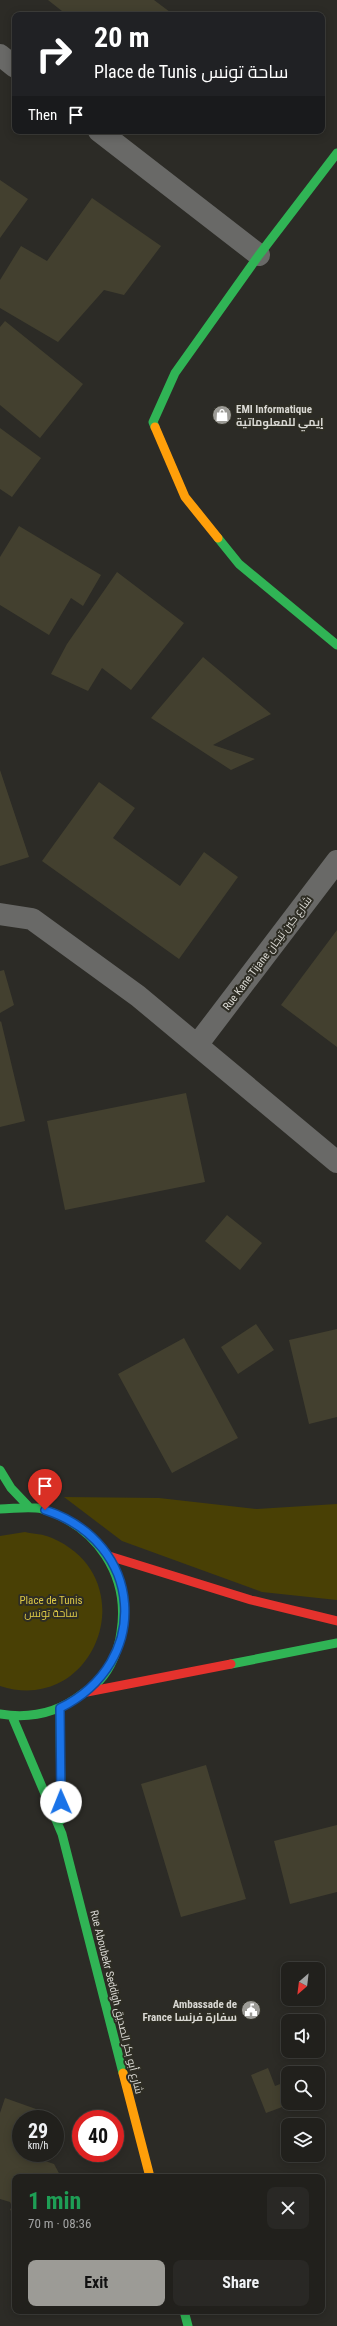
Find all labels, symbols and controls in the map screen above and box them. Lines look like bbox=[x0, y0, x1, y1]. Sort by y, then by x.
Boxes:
text: 20 m bbox=[94, 21, 150, 54]
icon: right bbox=[28, 28, 80, 80]
text: Place de Tunis ساحة تونس bbox=[94, 61, 288, 82]
icon: arrive bbox=[65, 104, 87, 126]
text: Then bbox=[28, 106, 57, 124]
place label: EMI Informatique إيمي للمعلوماتية bbox=[236, 403, 324, 432]
shop icon: EMI Informatique إيمي للمعلوماتية bbox=[211, 404, 233, 426]
street label: Rue Kane Tijane شارع كين تيجان bbox=[220, 894, 315, 1013]
pin bbox=[28, 1469, 62, 1510]
icon: arrive bbox=[34, 1475, 56, 1497]
park label: Place de Tunis ساحة تونس bbox=[20, 1594, 82, 1620]
position arrow bbox=[40, 1781, 82, 1823]
street label: Rue Aboubekr Seddigh شارع أبو بكر الصديق bbox=[86, 1909, 147, 2096]
north arrow bbox=[281, 1962, 325, 2006]
map controls bbox=[281, 1962, 325, 2162]
place label: Ambassade de France سفارة فرنسا bbox=[143, 1998, 237, 2024]
public building icon: Ambassade de France سفارة فرنسا bbox=[240, 1999, 262, 2021]
button: sound bbox=[281, 2014, 325, 2058]
button: search bbox=[281, 2066, 325, 2110]
speed limit sign: 40 bbox=[72, 2110, 124, 2162]
button: layers bbox=[281, 2118, 325, 2162]
text: 29 bbox=[28, 2119, 48, 2143]
text: km/h bbox=[28, 2140, 48, 2151]
text: 1 min bbox=[28, 2187, 81, 2215]
button: close bbox=[267, 2187, 309, 2229]
text: 70 m · 08:36 bbox=[28, 2216, 91, 2231]
button: Exit bbox=[28, 2260, 165, 2306]
button: Share bbox=[173, 2260, 309, 2306]

